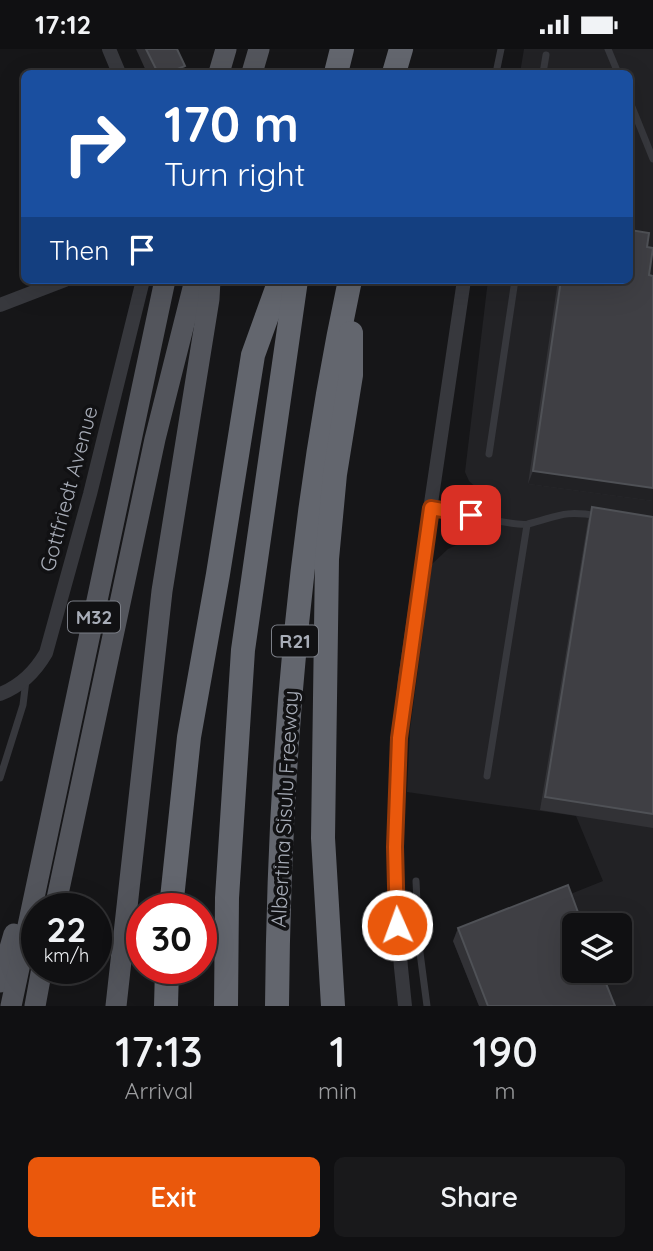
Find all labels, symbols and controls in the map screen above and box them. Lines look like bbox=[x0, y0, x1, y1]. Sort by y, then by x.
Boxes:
text: 17:12 bbox=[35, 8, 91, 41]
text: 170 m bbox=[164, 93, 299, 154]
icon: right bbox=[49, 98, 140, 189]
text: Turn right bbox=[164, 154, 305, 194]
icon: arrive bbox=[123, 231, 161, 269]
text: Then bbox=[49, 234, 109, 267]
street label: Gottfriedt Avenue bbox=[33, 403, 103, 574]
pin bbox=[441, 485, 501, 545]
icon: arrive bbox=[452, 496, 490, 534]
road number: M32 bbox=[68, 601, 120, 632]
road number: R21 bbox=[272, 625, 318, 657]
street label: Albertina Sisulu Freeway bbox=[265, 690, 303, 928]
position arrow bbox=[360, 888, 434, 962]
speed limit sign: 30 bbox=[126, 893, 217, 984]
text: 22 bbox=[47, 907, 86, 951]
map controls bbox=[562, 913, 632, 983]
button: layers bbox=[562, 913, 632, 983]
text: km/h bbox=[44, 944, 89, 967]
text: 17:13 bbox=[115, 1025, 203, 1078]
text: 1 bbox=[329, 1025, 346, 1078]
text: 190 bbox=[472, 1025, 538, 1078]
text: Arrival bbox=[125, 1076, 193, 1105]
text: min bbox=[318, 1076, 357, 1105]
text: m bbox=[495, 1076, 516, 1105]
button: Exit bbox=[28, 1157, 320, 1237]
button: Share bbox=[334, 1157, 625, 1237]

